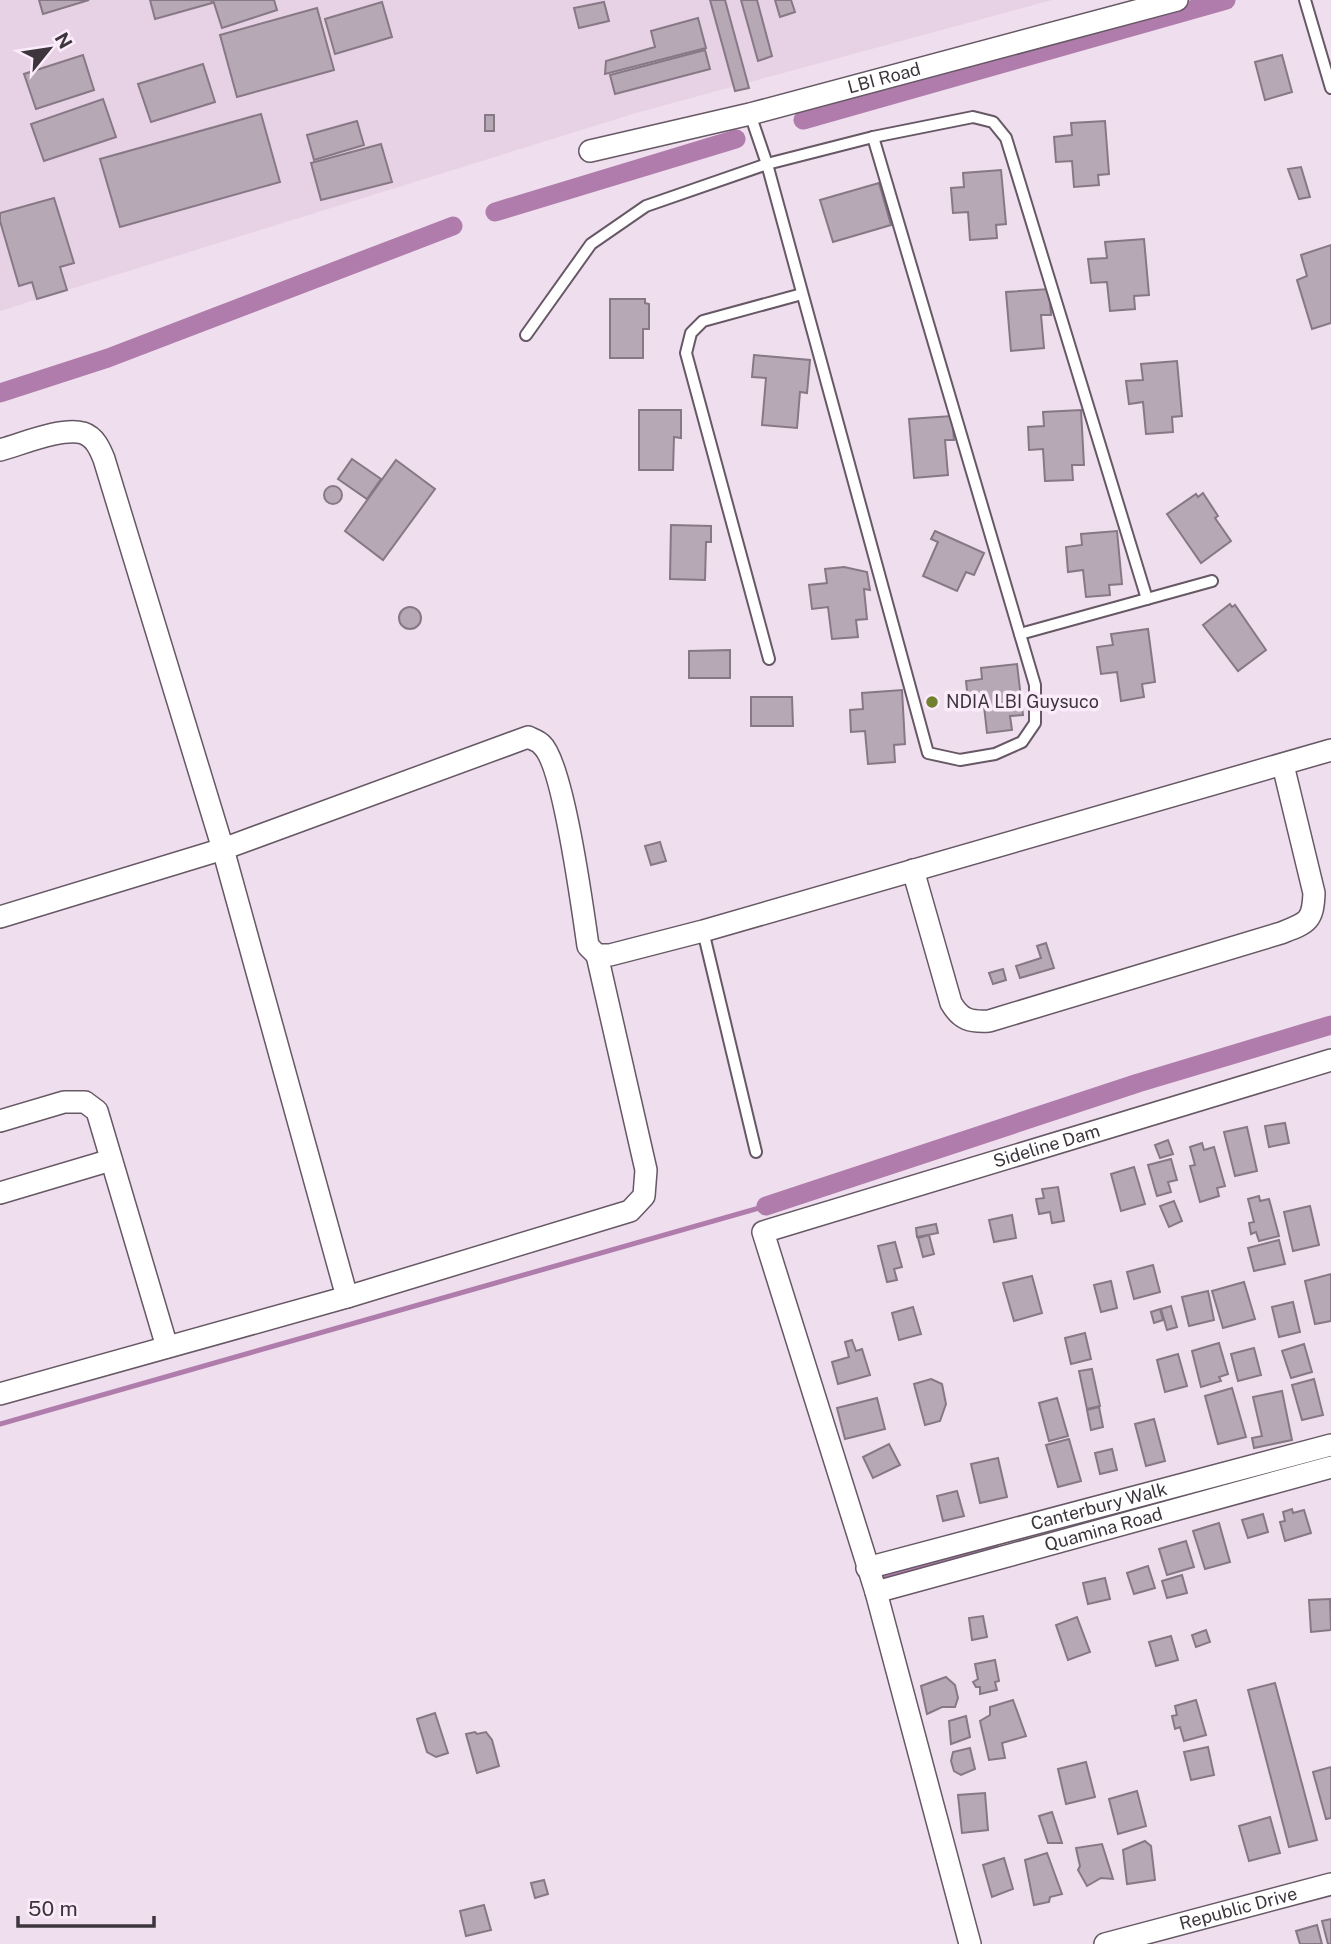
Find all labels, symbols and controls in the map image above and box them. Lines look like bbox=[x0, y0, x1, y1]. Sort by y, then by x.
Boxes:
north arrow bbox=[14, 14, 84, 84]
text: N bbox=[50, 29, 77, 52]
street label: LBI Road bbox=[845, 58, 923, 98]
place label: NDIA LBI Guysuco bbox=[946, 691, 1099, 712]
marker: NDIA LBI Guysuco bbox=[924, 694, 940, 710]
street label: Sideline Dam bbox=[991, 1120, 1102, 1172]
street label: Canterbury Walk bbox=[1028, 1478, 1169, 1534]
street label: Quamina Road bbox=[1042, 1503, 1165, 1555]
street label: Republic Drive bbox=[1177, 1882, 1299, 1934]
scale bar bbox=[18, 1884, 154, 1928]
text: 50 m bbox=[28, 1896, 78, 1921]

